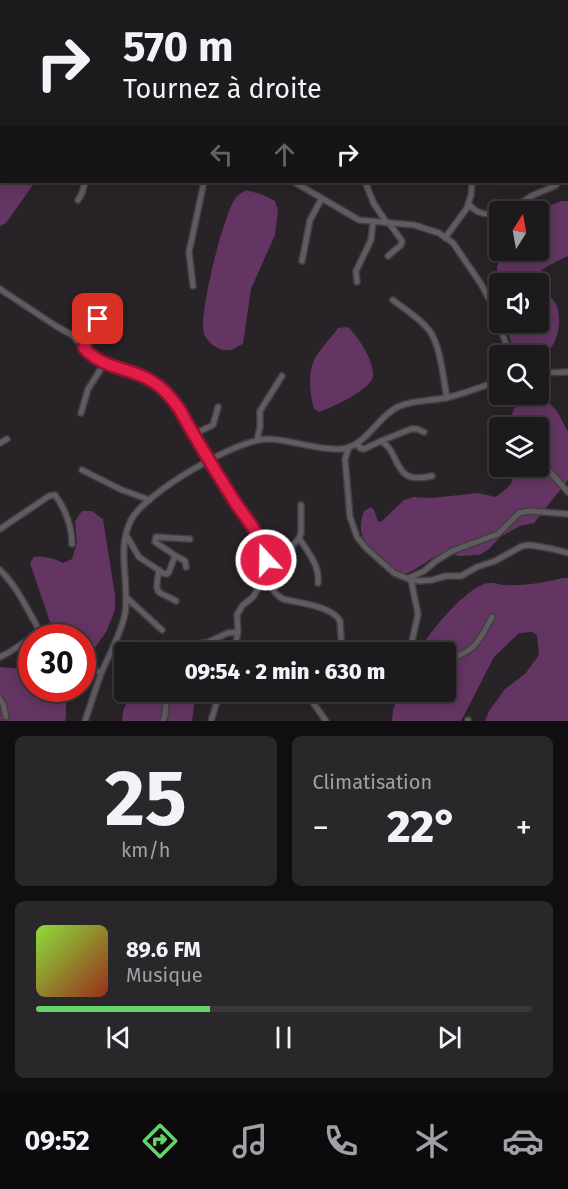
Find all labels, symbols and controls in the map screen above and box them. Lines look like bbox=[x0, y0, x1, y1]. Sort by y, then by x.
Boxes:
text: 570 m bbox=[123, 22, 234, 72]
icon: right bbox=[24, 24, 102, 102]
text: Tournez à droite bbox=[123, 73, 322, 105]
icon: left bbox=[205, 138, 238, 171]
icon: ahead bbox=[268, 138, 301, 171]
icon: right bbox=[331, 138, 364, 171]
north arrow bbox=[489, 201, 549, 261]
map controls bbox=[489, 201, 549, 477]
button: sound bbox=[489, 273, 549, 333]
pin bbox=[72, 293, 123, 344]
icon: arrive bbox=[81, 302, 114, 335]
button: search bbox=[489, 345, 549, 405]
button: layers bbox=[489, 417, 549, 477]
position arrow bbox=[234, 528, 298, 592]
speed limit sign: 30 bbox=[18, 624, 96, 702]
text: 09:54 · 2 min · 630 m bbox=[185, 658, 385, 685]
text: 25 bbox=[105, 752, 187, 846]
text: Climatisation bbox=[313, 770, 432, 794]
text: 22° bbox=[387, 800, 458, 854]
text: − bbox=[313, 808, 329, 848]
text: + bbox=[516, 808, 532, 848]
text: km/h bbox=[121, 838, 171, 862]
text: 89.6 FM bbox=[126, 936, 201, 963]
text: Musique bbox=[126, 963, 203, 987]
icon: previous bbox=[102, 1021, 135, 1054]
icon: pause bbox=[267, 1021, 300, 1054]
icon: next bbox=[433, 1021, 466, 1054]
icon: directions bbox=[139, 1120, 181, 1162]
icon: music bbox=[229, 1120, 271, 1162]
icon: phone bbox=[320, 1120, 362, 1162]
icon: climate bbox=[411, 1120, 453, 1162]
icon: car bbox=[502, 1120, 544, 1162]
text: 09:52 bbox=[24, 1125, 90, 1157]

